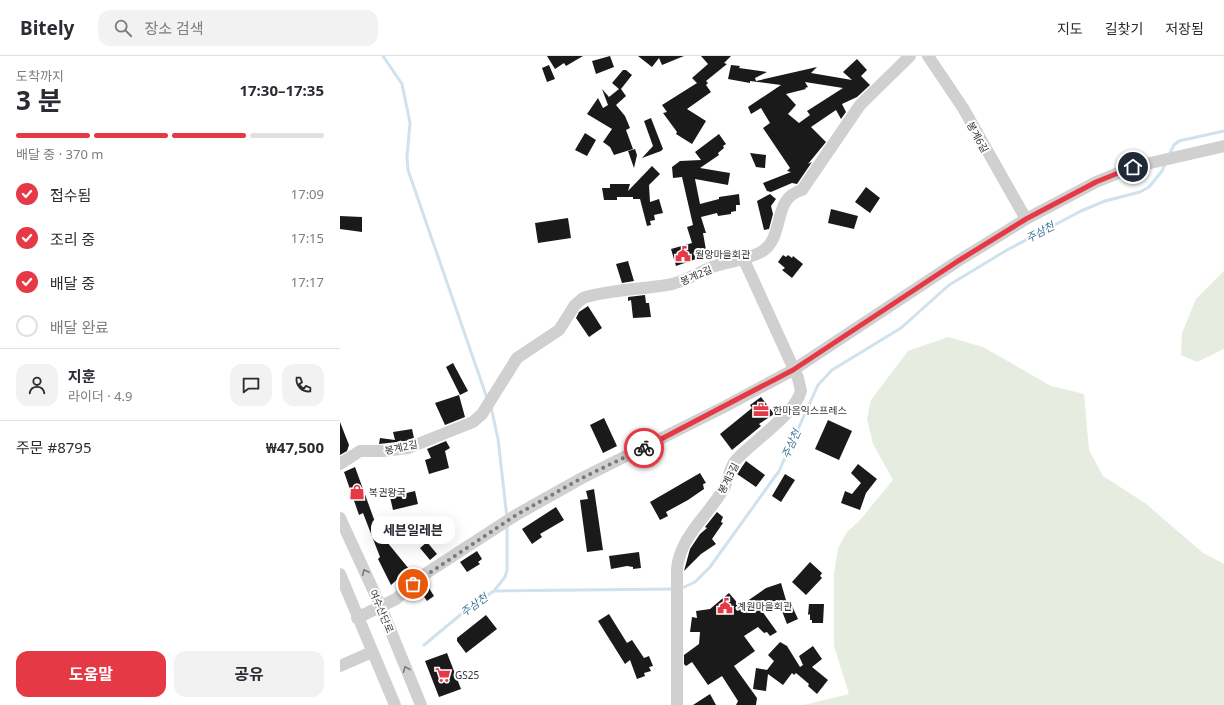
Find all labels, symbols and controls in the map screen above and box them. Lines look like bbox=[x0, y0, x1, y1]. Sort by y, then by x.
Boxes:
search box bbox=[98, 10, 378, 46]
text: Bitely bbox=[20, 15, 74, 41]
icon: search bbox=[112, 17, 134, 39]
text: 장소 검색 bbox=[144, 18, 204, 38]
text: 지도 bbox=[1057, 19, 1083, 38]
text: 길찾기 bbox=[1105, 19, 1143, 38]
text: 저장됨 bbox=[1165, 19, 1204, 38]
text: 도착까지 bbox=[16, 67, 64, 85]
text: 17:30–17:35 bbox=[239, 80, 324, 100]
text: 3 분 bbox=[16, 82, 62, 118]
street label: 봉계6길 bbox=[964, 119, 992, 155]
text: 배달 중 · 370 m bbox=[16, 145, 103, 163]
pin bbox=[1116, 150, 1150, 184]
icon: home bbox=[1122, 156, 1144, 178]
icon: check bbox=[16, 183, 38, 205]
text: 접수됨 bbox=[50, 185, 91, 205]
text: 17:09 bbox=[291, 185, 324, 203]
water label: 주삼천 bbox=[1023, 217, 1058, 245]
icon: check bbox=[16, 227, 38, 249]
text: 조리 중 bbox=[50, 229, 95, 249]
text: 17:15 bbox=[291, 229, 324, 247]
public building icon: 월앙마을회관 bbox=[674, 245, 692, 263]
place label: 월앙마을회관 bbox=[695, 247, 751, 261]
street label: 봉계2길 bbox=[678, 262, 714, 288]
icon: check bbox=[16, 271, 38, 293]
text: 배달 중 bbox=[50, 273, 95, 293]
text: 17:17 bbox=[291, 273, 324, 291]
text: 배달 완료 bbox=[50, 317, 109, 337]
button: person bbox=[16, 364, 58, 406]
button: chat bbox=[230, 364, 272, 406]
button: phone bbox=[282, 364, 324, 406]
text: 지훈 bbox=[68, 366, 96, 386]
text: 라이더 · 4.9 bbox=[68, 387, 132, 405]
office icon: 한마음익스프레스 bbox=[752, 401, 770, 419]
place label: 한마음익스프레스 bbox=[773, 403, 847, 417]
water label: 주삼천 bbox=[778, 425, 804, 461]
courier bbox=[624, 428, 664, 468]
text: 주문 #8795 bbox=[16, 437, 92, 457]
text: ₩47,500 bbox=[266, 437, 324, 457]
street label: 봉계2길 bbox=[383, 437, 419, 457]
icon: bike bbox=[633, 437, 655, 459]
street label: 봉계3길 bbox=[714, 460, 742, 496]
shop icon: 복권왕국 bbox=[348, 483, 366, 501]
place label: 복권왕국 bbox=[369, 485, 406, 499]
callout: 세븐일레븐 bbox=[371, 516, 455, 544]
text: 세븐일레븐 bbox=[383, 521, 443, 539]
pin bbox=[396, 567, 430, 601]
one-way arrow bbox=[362, 569, 370, 576]
icon: bag bbox=[402, 573, 424, 595]
street label: 여수산단로 bbox=[367, 587, 397, 635]
water label: 주삼천 bbox=[457, 589, 492, 620]
public building icon: 계원마을회관 bbox=[716, 597, 734, 615]
place label: 계원마을회관 bbox=[737, 599, 793, 613]
button: 도움말 bbox=[16, 651, 166, 697]
button: 공유 bbox=[174, 651, 324, 697]
one-way arrow bbox=[403, 665, 411, 672]
supermarket icon: GS25 bbox=[434, 666, 452, 684]
place label: GS25 bbox=[455, 668, 479, 682]

